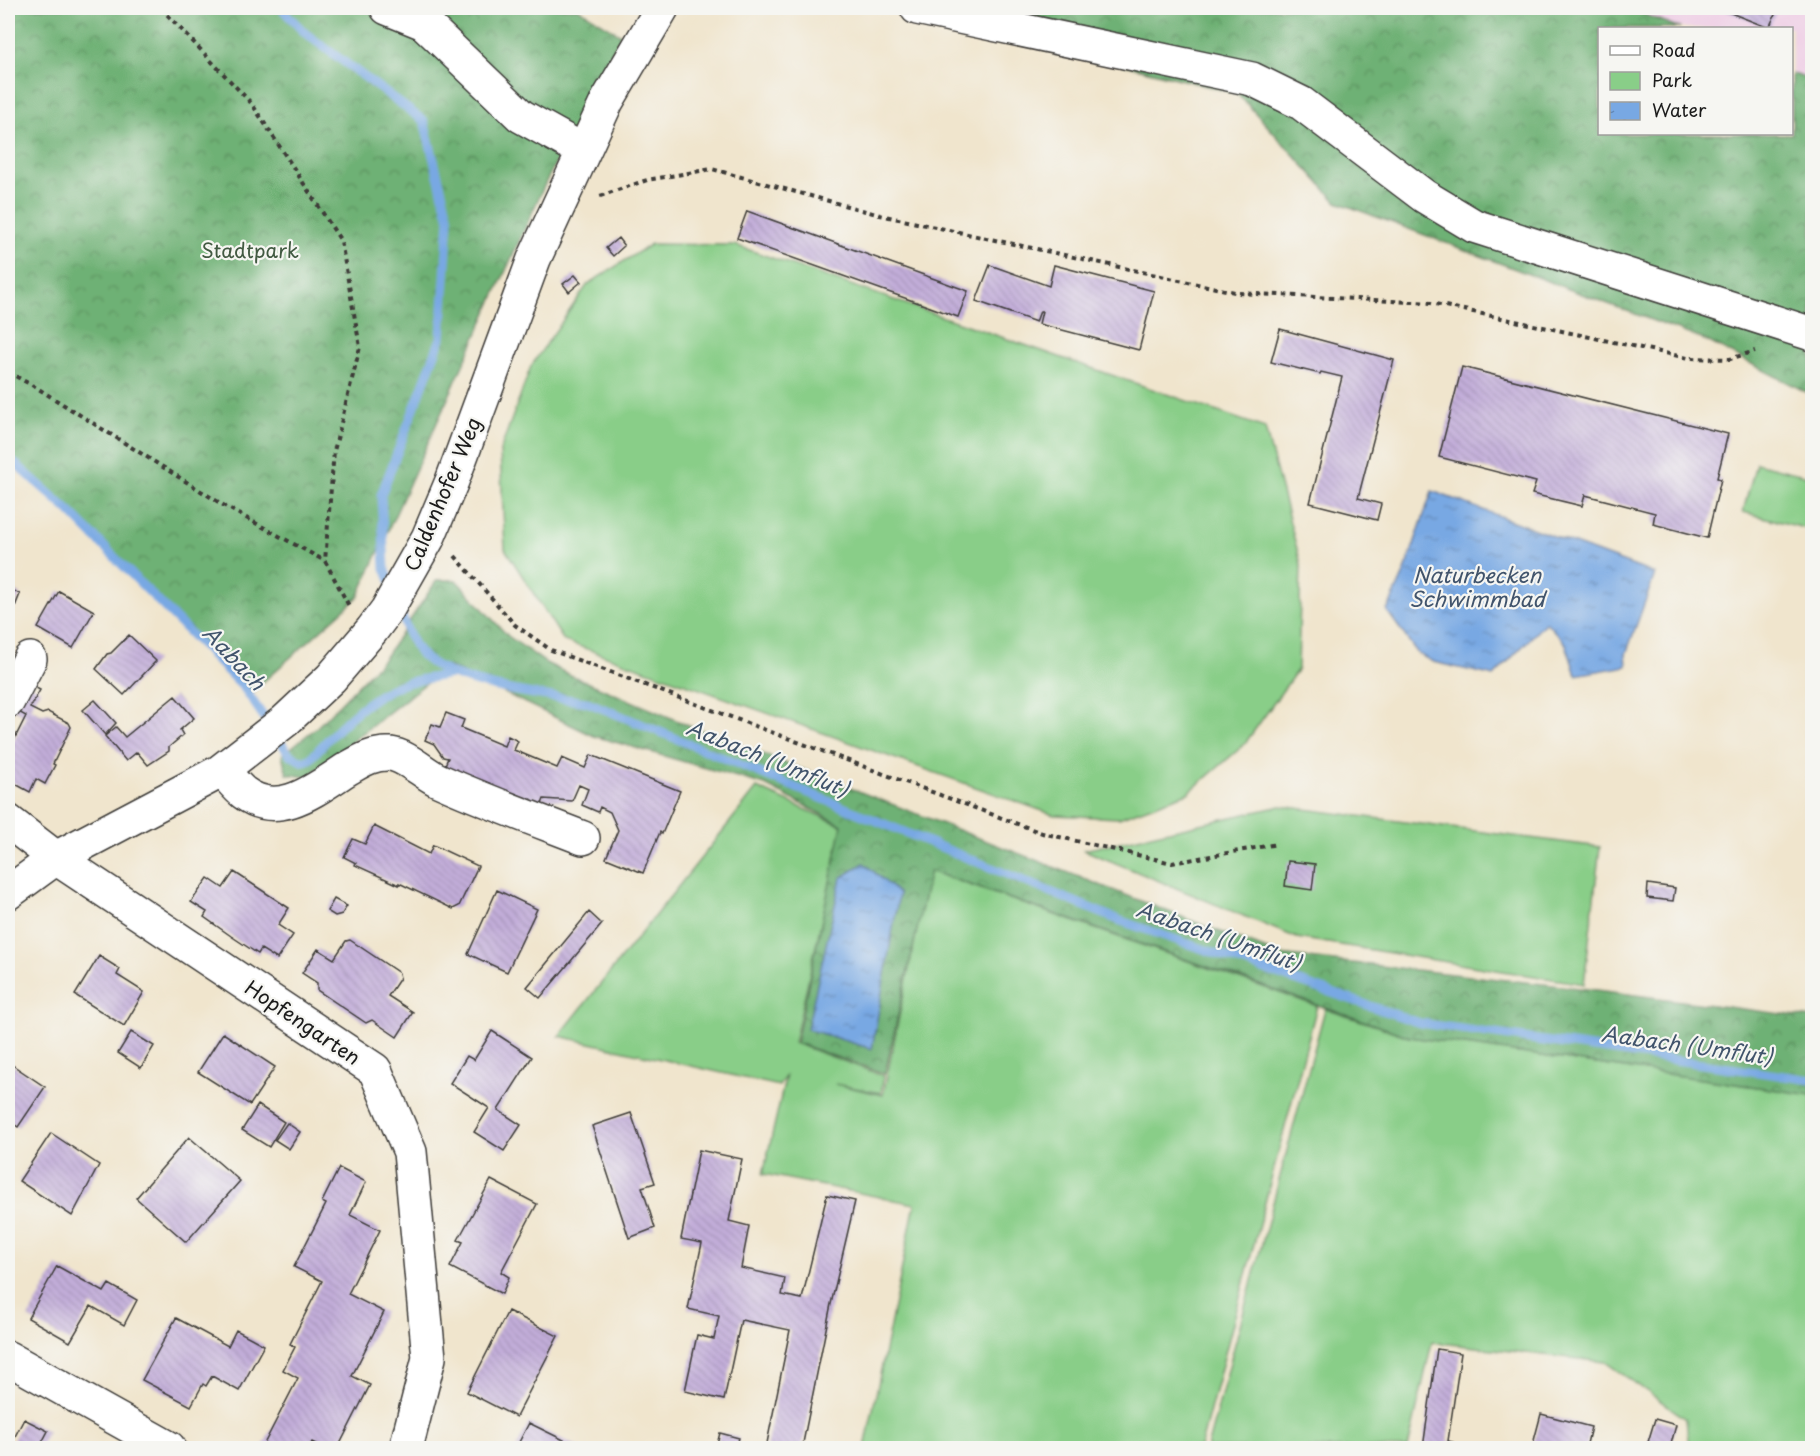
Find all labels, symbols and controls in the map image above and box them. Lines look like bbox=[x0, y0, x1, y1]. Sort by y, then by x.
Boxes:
legend bbox=[1598, 27, 1793, 135]
text: Road bbox=[1652, 36, 1696, 63]
text: Park bbox=[1652, 66, 1692, 93]
text: Water bbox=[1652, 96, 1707, 123]
park label: Stadtpark bbox=[201, 235, 299, 265]
street label: Caldenhofer Weg bbox=[396, 412, 488, 576]
water label: Naturbecken Schwimmbad bbox=[1409, 558, 1547, 614]
water label: Aabach bbox=[196, 617, 274, 697]
water label: Aabach (Umflut) bbox=[682, 710, 855, 805]
water label: Aabach (Umflut) bbox=[1133, 892, 1307, 979]
street label: Hopfengarten bbox=[239, 972, 367, 1072]
water label: Aabach (Umflut) bbox=[1600, 1016, 1776, 1072]

